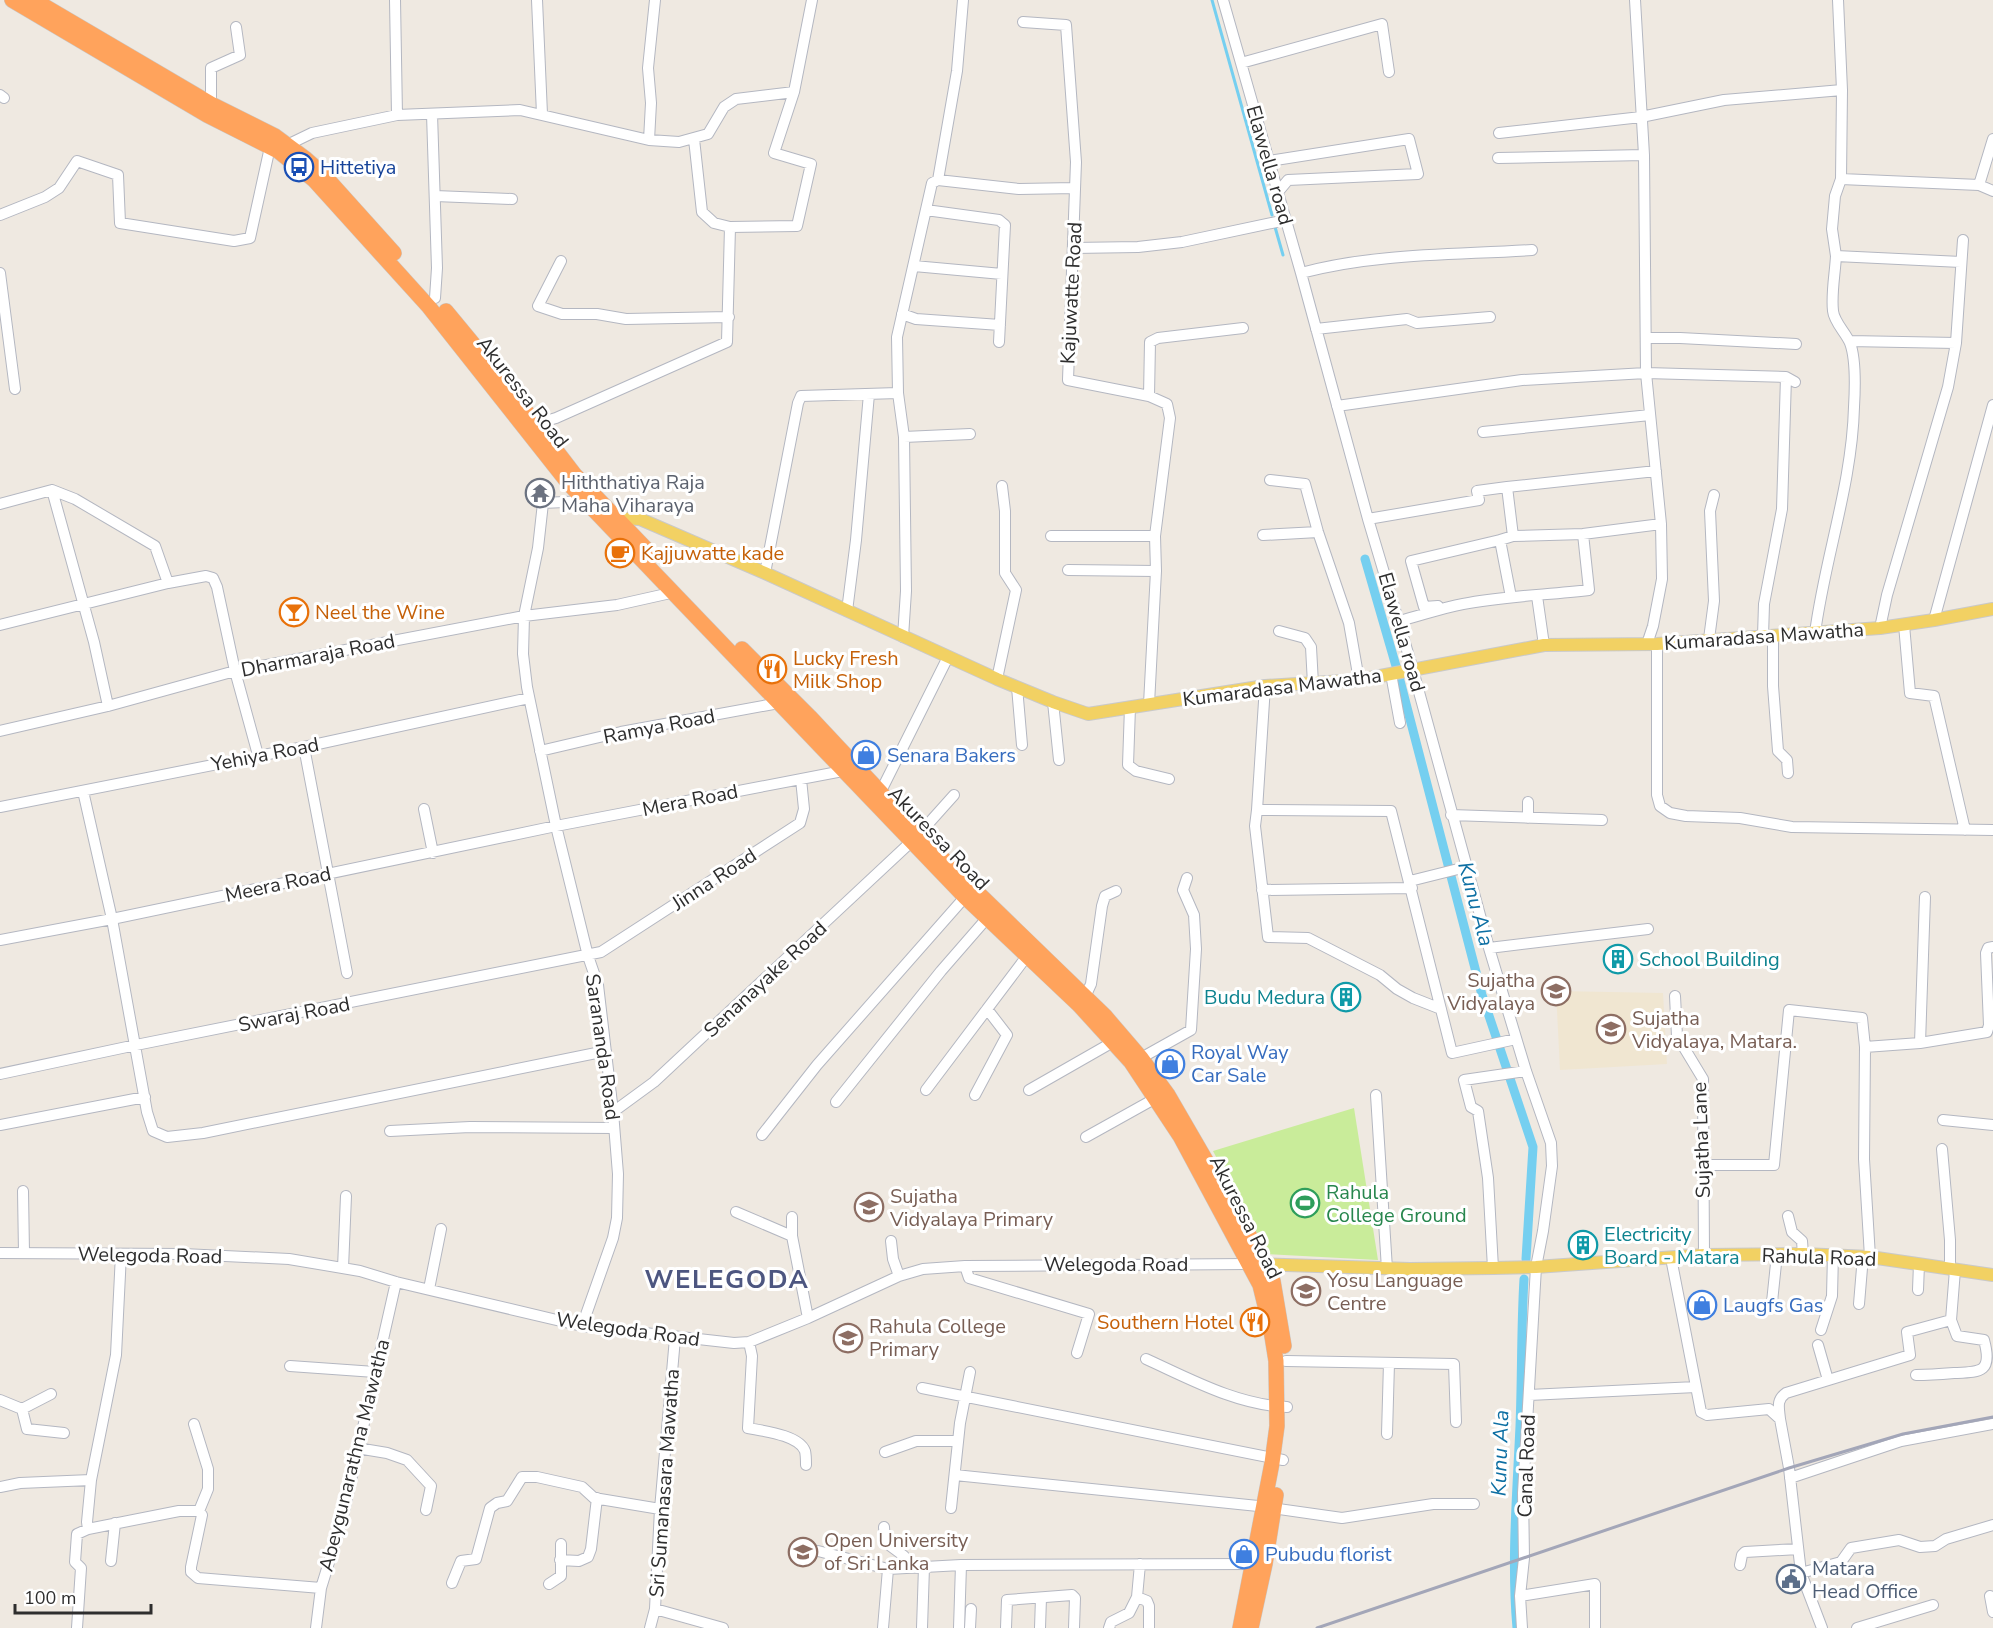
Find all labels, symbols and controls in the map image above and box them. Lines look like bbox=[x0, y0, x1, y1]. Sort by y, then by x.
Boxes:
street label: Elawella road bbox=[1240, 102, 1300, 228]
bus stop icon: Hittetiya bbox=[283, 151, 315, 183]
place label: Hittetiya bbox=[320, 154, 396, 181]
street label: Kajuwatte Road bbox=[1054, 221, 1089, 365]
street label: Akuressa Road bbox=[470, 331, 575, 454]
place label: Hiththatiya Raja Maha Viharaya bbox=[561, 469, 705, 519]
temple icon: Hiththatiya Raja Maha Viharaya bbox=[524, 477, 556, 509]
cafe icon: Kajjuwatte kade bbox=[604, 537, 636, 569]
place label: Kajjuwatte kade bbox=[641, 540, 784, 567]
street label: Elawella road bbox=[1372, 569, 1432, 695]
bar icon: Neel the Wine bbox=[278, 596, 310, 628]
place label: Neel the Wine bbox=[315, 599, 445, 626]
street label: Kumaradasa Mawatha bbox=[1663, 616, 1865, 657]
street label: Dharmaraja Road bbox=[239, 627, 397, 684]
place label: Lucky Fresh Milk Shop bbox=[793, 645, 899, 695]
restaurant icon: Lucky Fresh Milk Shop bbox=[756, 653, 788, 685]
street label: Kumaradasa Mawatha bbox=[1181, 662, 1383, 713]
street label: Ramya Road bbox=[601, 702, 717, 751]
street label: Yehiya Road bbox=[208, 731, 321, 778]
shop icon: Senara Bakers bbox=[850, 739, 882, 771]
place label: Senara Bakers bbox=[887, 742, 1016, 769]
street label: Mera Road bbox=[640, 778, 740, 823]
street label: Akuressa Road bbox=[882, 780, 995, 896]
street label: Jinna Road bbox=[666, 842, 762, 917]
water label: Kunu Ala bbox=[1451, 859, 1501, 949]
street label: Meera Road bbox=[223, 860, 334, 909]
street label: Senanayake Road bbox=[698, 915, 833, 1044]
building icon: School Building bbox=[1602, 943, 1634, 975]
place label: School Building bbox=[1639, 946, 1780, 973]
place label: Sujatha Vidyalaya bbox=[1446, 967, 1535, 1017]
street label: Sarananda Road bbox=[579, 972, 626, 1122]
school or university icon: Sujatha Vidyalaya bbox=[1540, 975, 1572, 1007]
building icon: Budu Medura bbox=[1330, 981, 1362, 1013]
place label: Budu Medura bbox=[1204, 984, 1325, 1011]
street label: Swaraj Road bbox=[236, 990, 352, 1039]
place label: Sujatha Vidyalaya, Matara. bbox=[1631, 1005, 1797, 1055]
school or university icon: Sujatha Vidyalaya, Matara. bbox=[1595, 1013, 1627, 1045]
place label: Royal Way Car Sale bbox=[1191, 1039, 1289, 1089]
shop icon: Royal Way Car Sale bbox=[1154, 1048, 1186, 1080]
street label: Sujatha Lane bbox=[1686, 1081, 1717, 1199]
street label: Akuressa Road bbox=[1203, 1151, 1288, 1283]
place label: Rahula College Ground bbox=[1326, 1179, 1467, 1229]
place label: Sujatha Vidyalaya Primary bbox=[889, 1183, 1054, 1233]
sports icon: Rahula College Ground bbox=[1289, 1187, 1321, 1219]
school or university icon: Sujatha Vidyalaya Primary bbox=[853, 1191, 885, 1223]
place label: Electricity Board - Matara bbox=[1604, 1221, 1740, 1271]
building icon: Electricity Board - Matara bbox=[1567, 1229, 1599, 1261]
street label: Welegoda Road bbox=[77, 1241, 223, 1270]
street label: Rahula Road bbox=[1761, 1242, 1877, 1273]
street label: Welegoda Road bbox=[1044, 1251, 1188, 1278]
district label: WELEGODA bbox=[645, 1262, 809, 1297]
place label: Yosu Language Centre bbox=[1326, 1267, 1463, 1317]
school or university icon: Yosu Language Centre bbox=[1290, 1275, 1322, 1307]
shop icon: Laugfs Gas bbox=[1686, 1289, 1718, 1321]
place label: Laugfs Gas bbox=[1723, 1292, 1823, 1319]
street label: Welegoda Road bbox=[554, 1306, 701, 1353]
restaurant icon: Southern Hotel bbox=[1239, 1306, 1271, 1338]
place label: Southern Hotel bbox=[1097, 1309, 1234, 1336]
place label: Rahula College Primary bbox=[869, 1313, 1006, 1363]
school or university icon: Rahula College Primary bbox=[832, 1322, 864, 1354]
street label: Abeygunarathna Mawatha bbox=[313, 1336, 396, 1574]
street label: Sri Sumanasara Mawatha bbox=[643, 1368, 686, 1598]
water label: Kunu Ala bbox=[1484, 1409, 1516, 1497]
street label: Canal Road bbox=[1511, 1414, 1542, 1518]
place label: Open University of Sri Lanka bbox=[824, 1527, 969, 1577]
school or university icon: Open University of Sri Lanka bbox=[787, 1536, 819, 1568]
shop icon: Pubudu florist bbox=[1228, 1538, 1260, 1570]
place label: Pubudu florist bbox=[1265, 1541, 1393, 1568]
place label: Matara Head Office bbox=[1812, 1555, 1918, 1605]
public building icon: Matara Head Office bbox=[1775, 1563, 1807, 1595]
scale bar bbox=[15, 1577, 152, 1615]
text: 100 m bbox=[24, 1586, 76, 1610]

